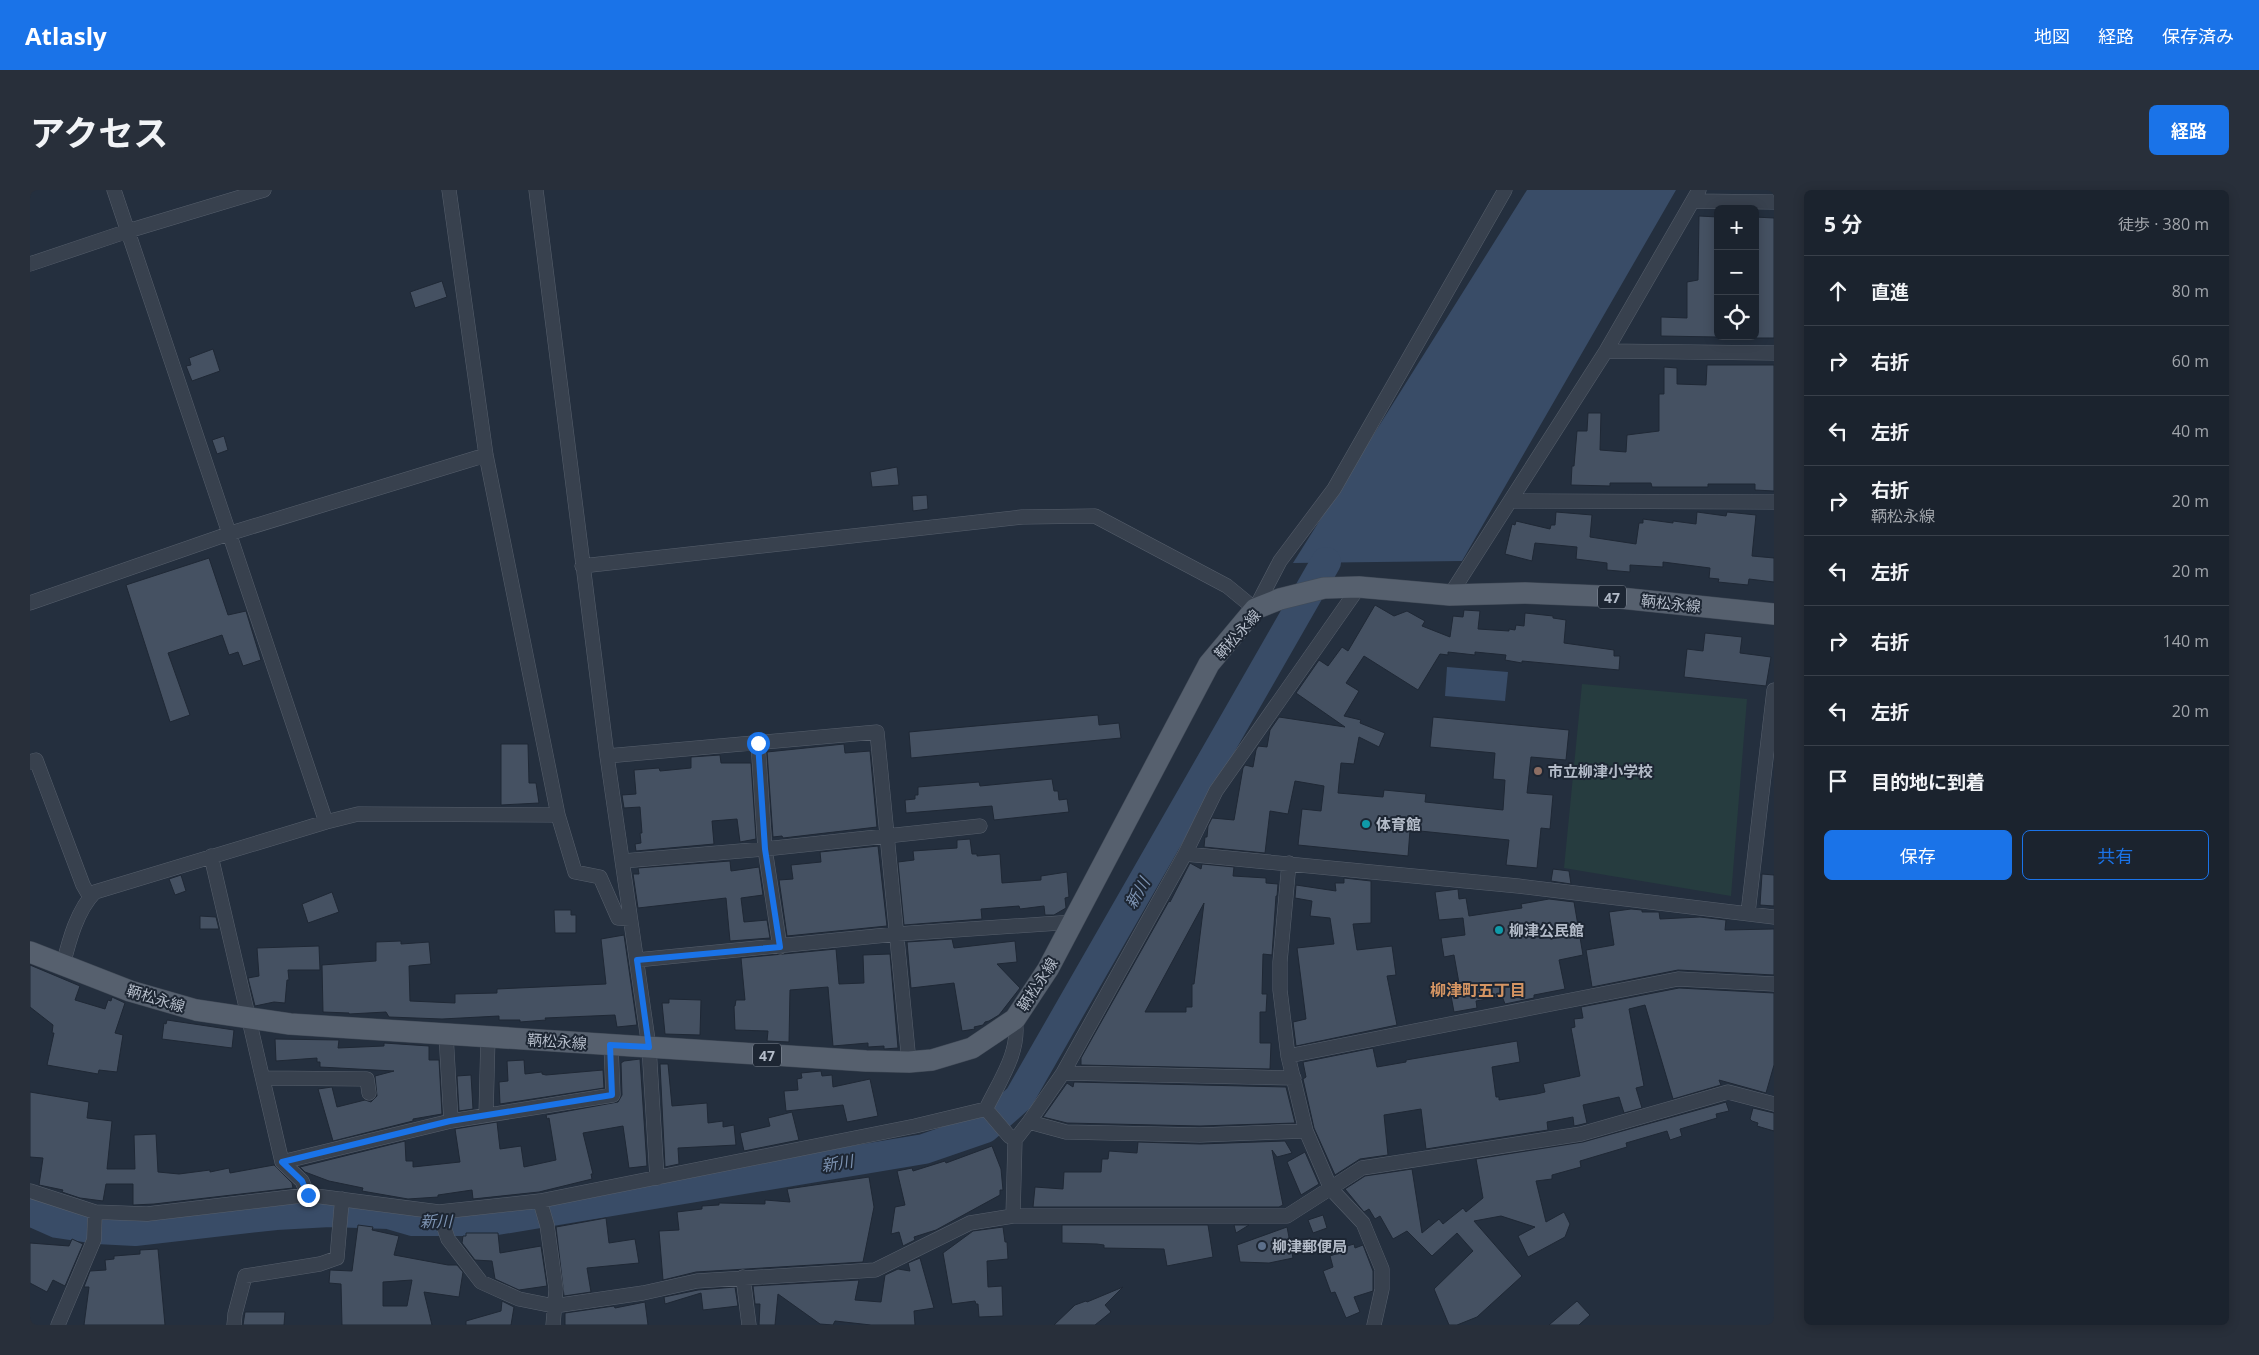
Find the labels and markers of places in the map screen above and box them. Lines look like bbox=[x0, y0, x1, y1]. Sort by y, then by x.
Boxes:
place label: 市立柳津小学校 bbox=[1548, 761, 1653, 781]
marker: 市立柳津小学校 bbox=[1532, 765, 1544, 777]
place label: 体育館 bbox=[1376, 814, 1421, 834]
marker: 体育館 bbox=[1360, 818, 1372, 830]
place label: 柳津公民館 bbox=[1509, 920, 1584, 940]
marker: 柳津公民館 bbox=[1493, 924, 1505, 936]
place label: 柳津郵便局 bbox=[1272, 1236, 1347, 1256]
marker: 柳津郵便局 bbox=[1256, 1240, 1268, 1252]

